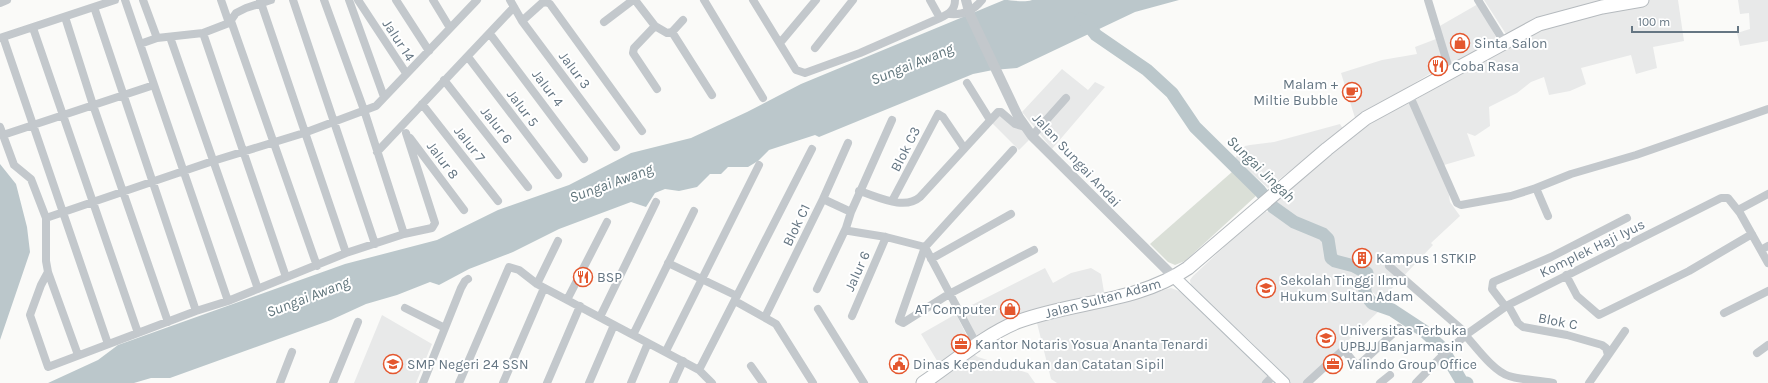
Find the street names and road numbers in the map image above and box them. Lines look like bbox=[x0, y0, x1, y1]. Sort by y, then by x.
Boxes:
street label: Jalur 14 bbox=[379, 16, 418, 65]
street label: Jalur 3 bbox=[555, 48, 594, 92]
street label: Jalur 4 bbox=[528, 66, 567, 110]
street label: Jalur 5 bbox=[503, 86, 542, 130]
street label: Jalur 6 bbox=[477, 103, 516, 147]
street label: Jalan Sungai Andai bbox=[1029, 110, 1124, 211]
street label: Jalur 7 bbox=[450, 123, 489, 166]
street label: Blok C3 bbox=[887, 124, 924, 175]
street label: Jalur 8 bbox=[423, 138, 462, 182]
street label: Blok C1 bbox=[779, 201, 814, 249]
street label: Komplek Haji Iyus bbox=[1537, 216, 1648, 281]
street label: Jalur 6 bbox=[841, 248, 874, 294]
street label: Jalan Sultan Adam bbox=[1043, 275, 1163, 322]
street label: Blok C bbox=[1537, 309, 1579, 334]

